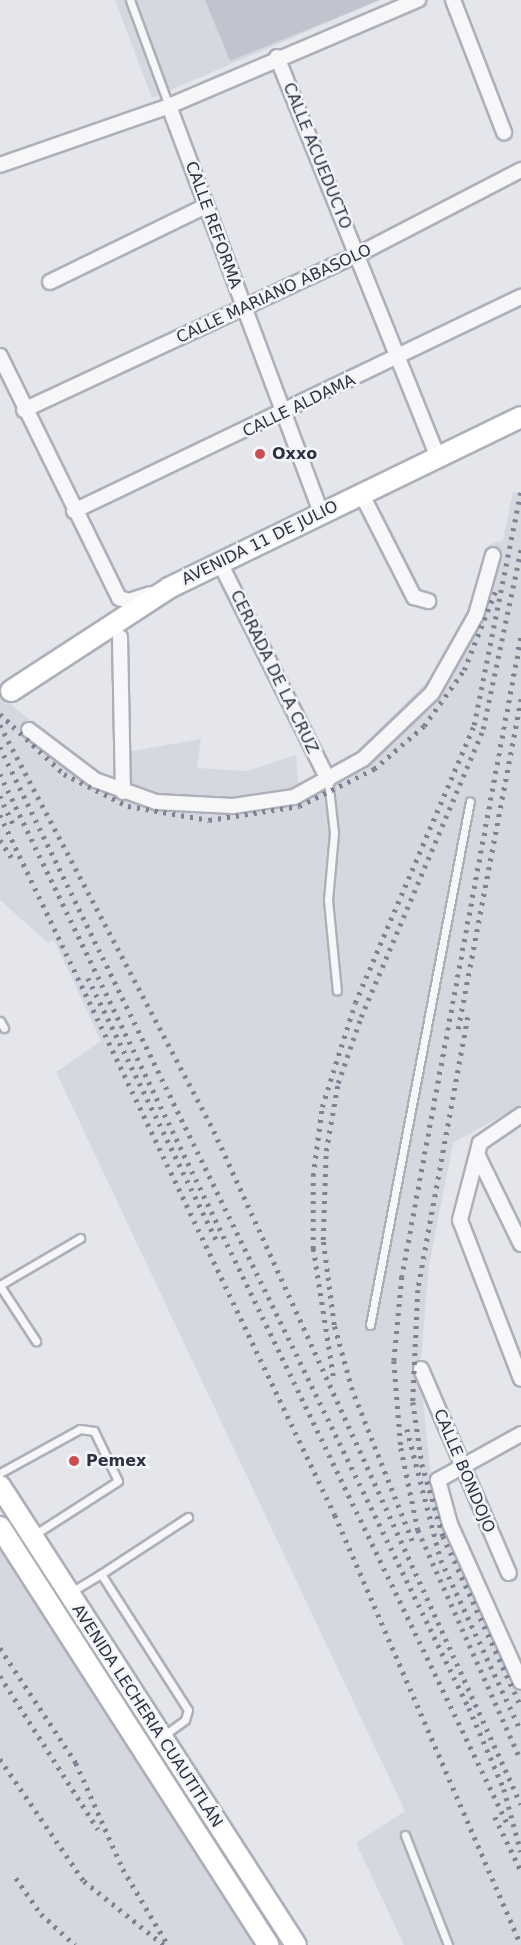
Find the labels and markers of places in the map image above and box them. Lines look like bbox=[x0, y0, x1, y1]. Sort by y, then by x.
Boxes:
place label: Oxxo bbox=[272, 444, 317, 464]
marker: Oxxo bbox=[253, 447, 267, 461]
place label: Pemex bbox=[86, 1451, 146, 1471]
marker: Pemex bbox=[67, 1454, 81, 1468]

